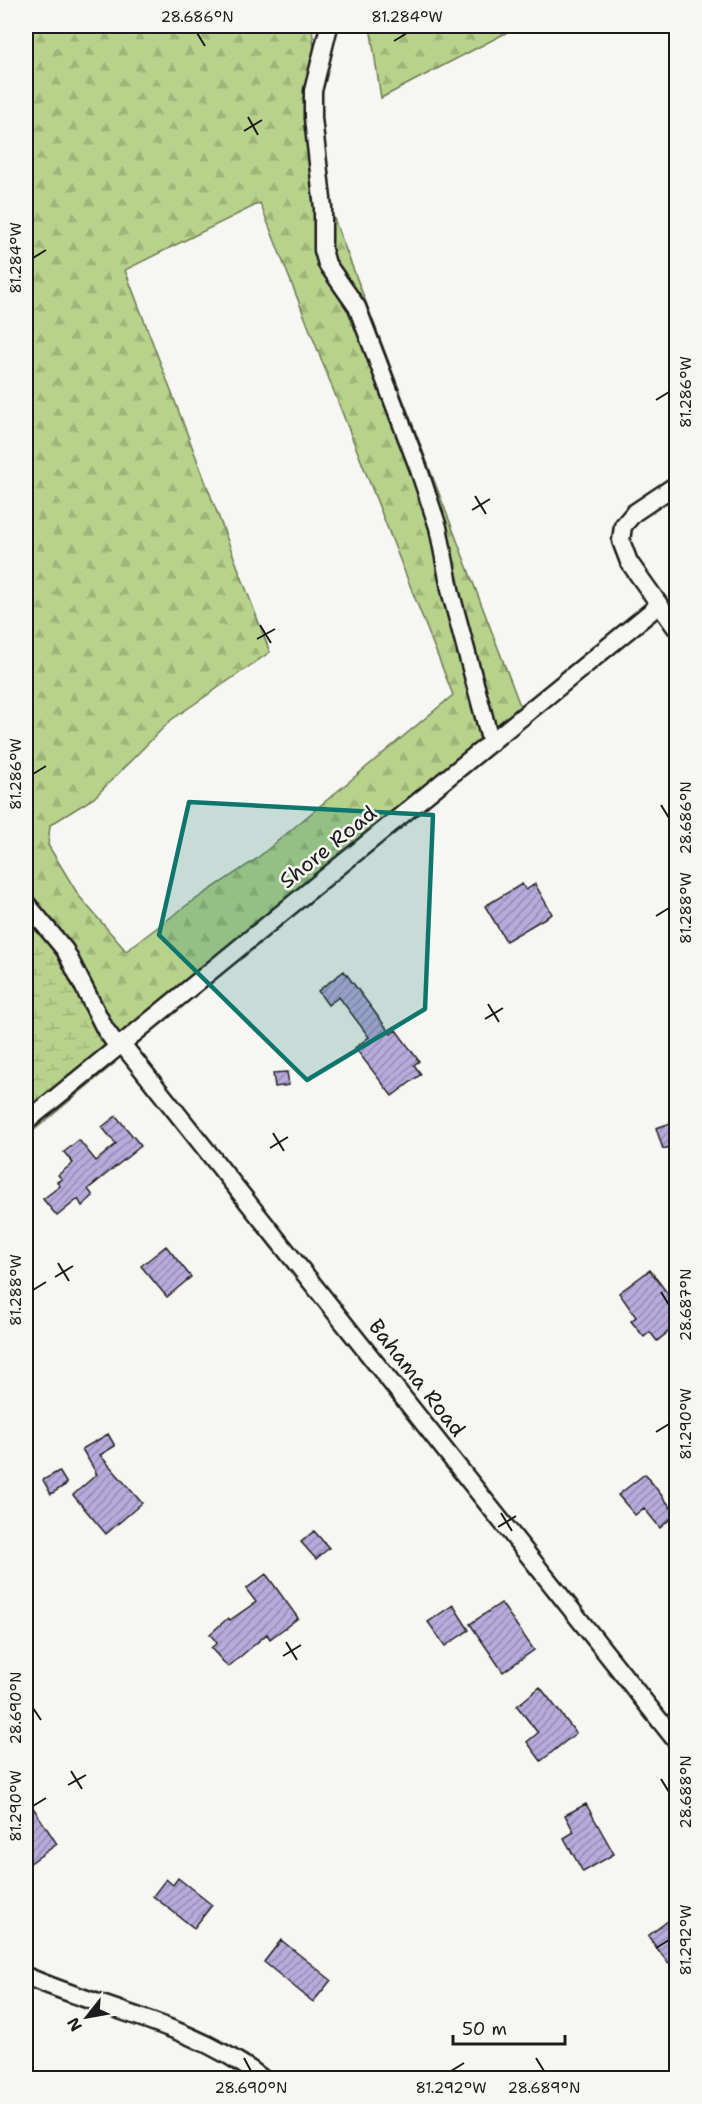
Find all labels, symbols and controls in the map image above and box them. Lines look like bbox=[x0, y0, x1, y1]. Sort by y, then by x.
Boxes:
text: 28.686°N bbox=[160, 7, 234, 27]
text: 81.284°W bbox=[371, 7, 443, 27]
text: 81.284°W bbox=[6, 222, 26, 294]
text: 81.286°W bbox=[676, 356, 696, 428]
text: 81.286°W bbox=[6, 738, 26, 810]
text: 28.686°N bbox=[676, 781, 696, 855]
street label: Shore Road bbox=[274, 799, 382, 895]
text: 81.288°W bbox=[676, 872, 696, 944]
text: 81.288°W bbox=[6, 1254, 26, 1326]
text: 28.687°N bbox=[676, 1269, 696, 1341]
street label: Bahama Road bbox=[362, 1313, 472, 1443]
text: 81.290°W bbox=[676, 1388, 696, 1460]
text: 28.690°N bbox=[6, 1672, 26, 1744]
text: 28.688°N bbox=[676, 1755, 696, 1829]
text: 81.290°W bbox=[6, 1770, 26, 1842]
text: 81.292°W bbox=[676, 1904, 696, 1976]
north arrow bbox=[57, 1987, 117, 2047]
scale bar bbox=[453, 2008, 566, 2046]
text: N bbox=[62, 2014, 87, 2035]
text: 50 m bbox=[462, 2017, 507, 2041]
text: 28.690°N bbox=[215, 2078, 287, 2098]
text: 81.292°W bbox=[415, 2078, 487, 2098]
text: 28.689°N bbox=[508, 2078, 580, 2098]

